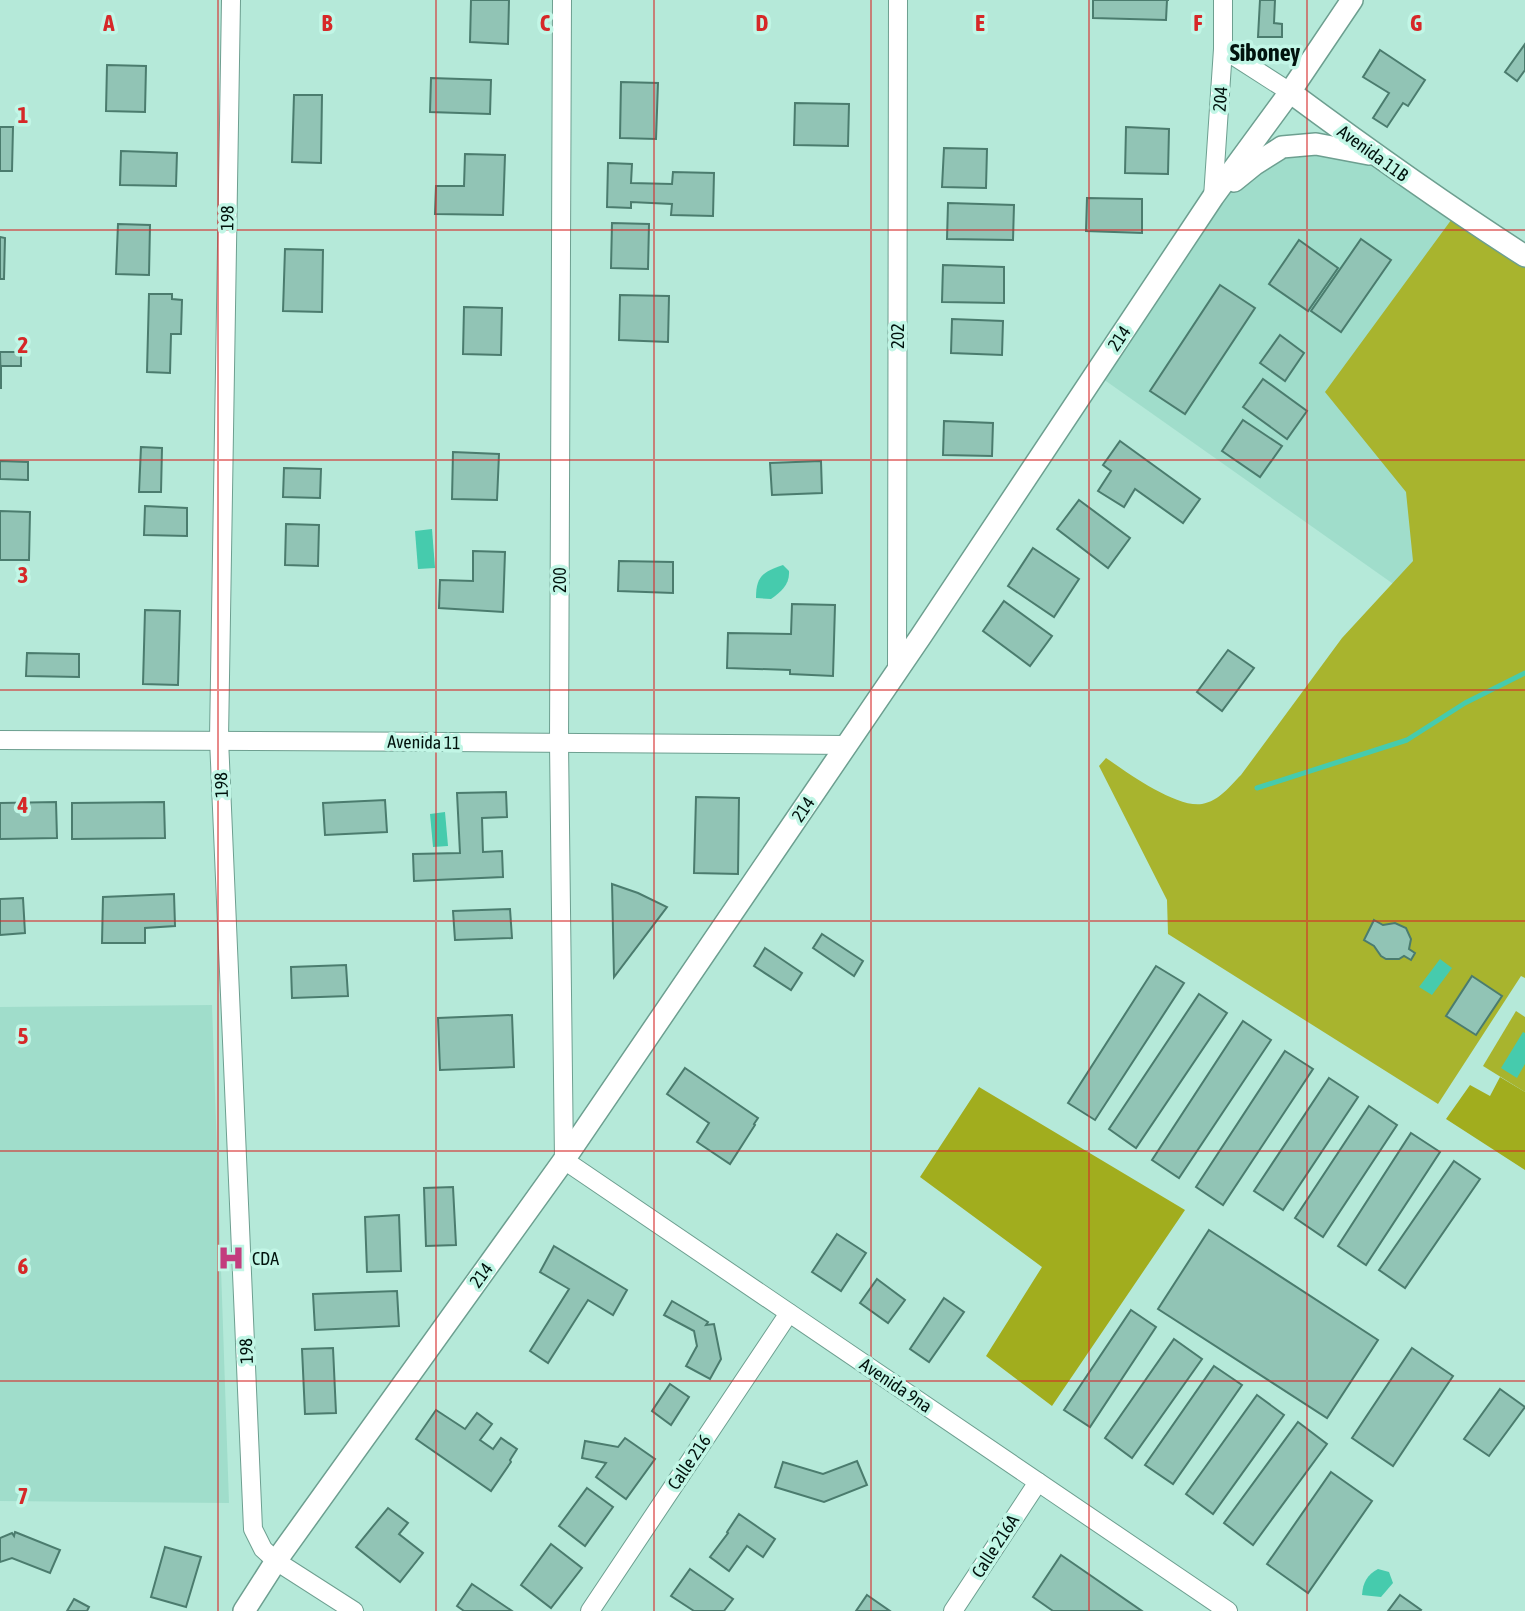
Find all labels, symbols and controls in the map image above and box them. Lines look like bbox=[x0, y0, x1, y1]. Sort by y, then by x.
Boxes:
text: A bbox=[102, 10, 115, 36]
text: B bbox=[322, 10, 333, 36]
text: C bbox=[540, 10, 551, 36]
text: D bbox=[756, 10, 769, 36]
text: E bbox=[975, 10, 985, 36]
text: F bbox=[1193, 10, 1203, 36]
text: G bbox=[1410, 10, 1422, 36]
district label: Siboney bbox=[1230, 39, 1300, 66]
street label: 204 bbox=[1209, 86, 1231, 112]
text: 1 bbox=[18, 102, 29, 128]
street label: Avenida 11B bbox=[1334, 120, 1413, 186]
street label: 198 bbox=[216, 205, 238, 231]
street label: 214 bbox=[1103, 322, 1135, 354]
street label: 202 bbox=[887, 323, 908, 349]
text: 2 bbox=[18, 332, 28, 358]
text: 3 bbox=[18, 562, 28, 588]
street label: 200 bbox=[549, 567, 570, 593]
street label: Avenida 11 bbox=[387, 731, 461, 753]
street label: 198 bbox=[210, 772, 232, 798]
text: 4 bbox=[17, 792, 29, 818]
street label: 214 bbox=[787, 793, 819, 825]
text: 5 bbox=[18, 1023, 29, 1049]
hospital icon: CDA bbox=[216, 1243, 246, 1273]
place label: CDA bbox=[252, 1248, 279, 1269]
text: 6 bbox=[18, 1253, 29, 1279]
street label: 214 bbox=[465, 1259, 497, 1291]
street label: 198 bbox=[235, 1338, 257, 1364]
street label: Avenida 9na bbox=[856, 1353, 936, 1417]
street label: Calle 216 bbox=[663, 1430, 715, 1494]
text: 7 bbox=[18, 1483, 28, 1509]
street label: Calle 216A bbox=[967, 1510, 1023, 1581]

